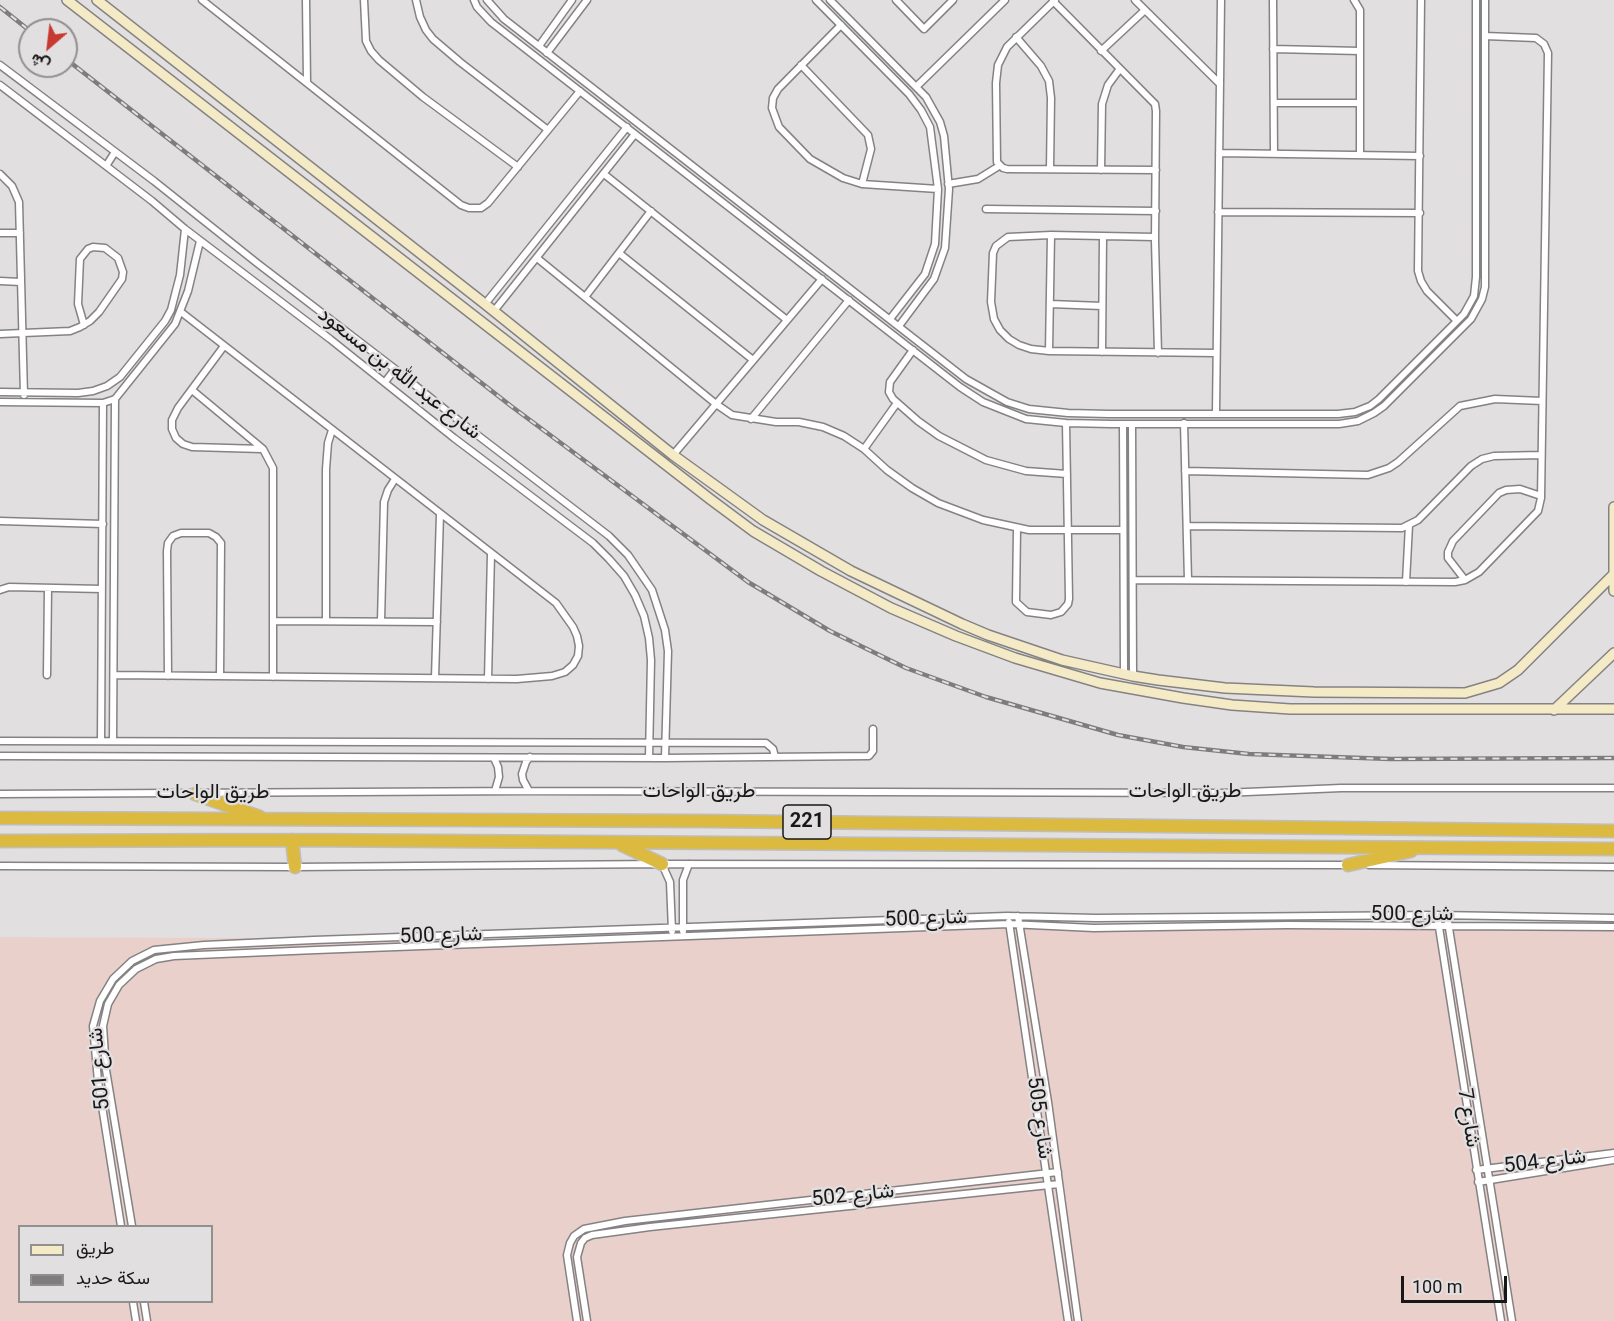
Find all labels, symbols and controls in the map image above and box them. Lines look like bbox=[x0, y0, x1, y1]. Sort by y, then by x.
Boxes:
north arrow bbox=[18, 18, 78, 78]
text: ش bbox=[27, 50, 53, 75]
street label: شارع عبد الله بن مسعود bbox=[312, 302, 486, 446]
street label: طريق الواحات bbox=[643, 779, 755, 805]
street label: طريق الواحات bbox=[1129, 779, 1241, 805]
street label: طريق الواحات bbox=[157, 780, 269, 806]
road number: 221 bbox=[783, 805, 831, 839]
street label: شارع 500 bbox=[1371, 902, 1453, 928]
street label: شارع 500 bbox=[884, 905, 968, 933]
street label: شارع 500 bbox=[399, 922, 483, 950]
street label: شارع 501 bbox=[84, 1027, 116, 1111]
street label: شارع 505 bbox=[1021, 1075, 1057, 1161]
street label: شارع 7 bbox=[1451, 1087, 1485, 1149]
street label: شارع 504 bbox=[1502, 1144, 1588, 1180]
street label: شارع 502 bbox=[810, 1179, 896, 1213]
legend bbox=[18, 1225, 213, 1303]
text: طريق bbox=[76, 1237, 114, 1258]
scale bar bbox=[1404, 1264, 1510, 1302]
text: سكة حديد bbox=[76, 1267, 150, 1288]
text: 100 m bbox=[1412, 1276, 1463, 1297]

